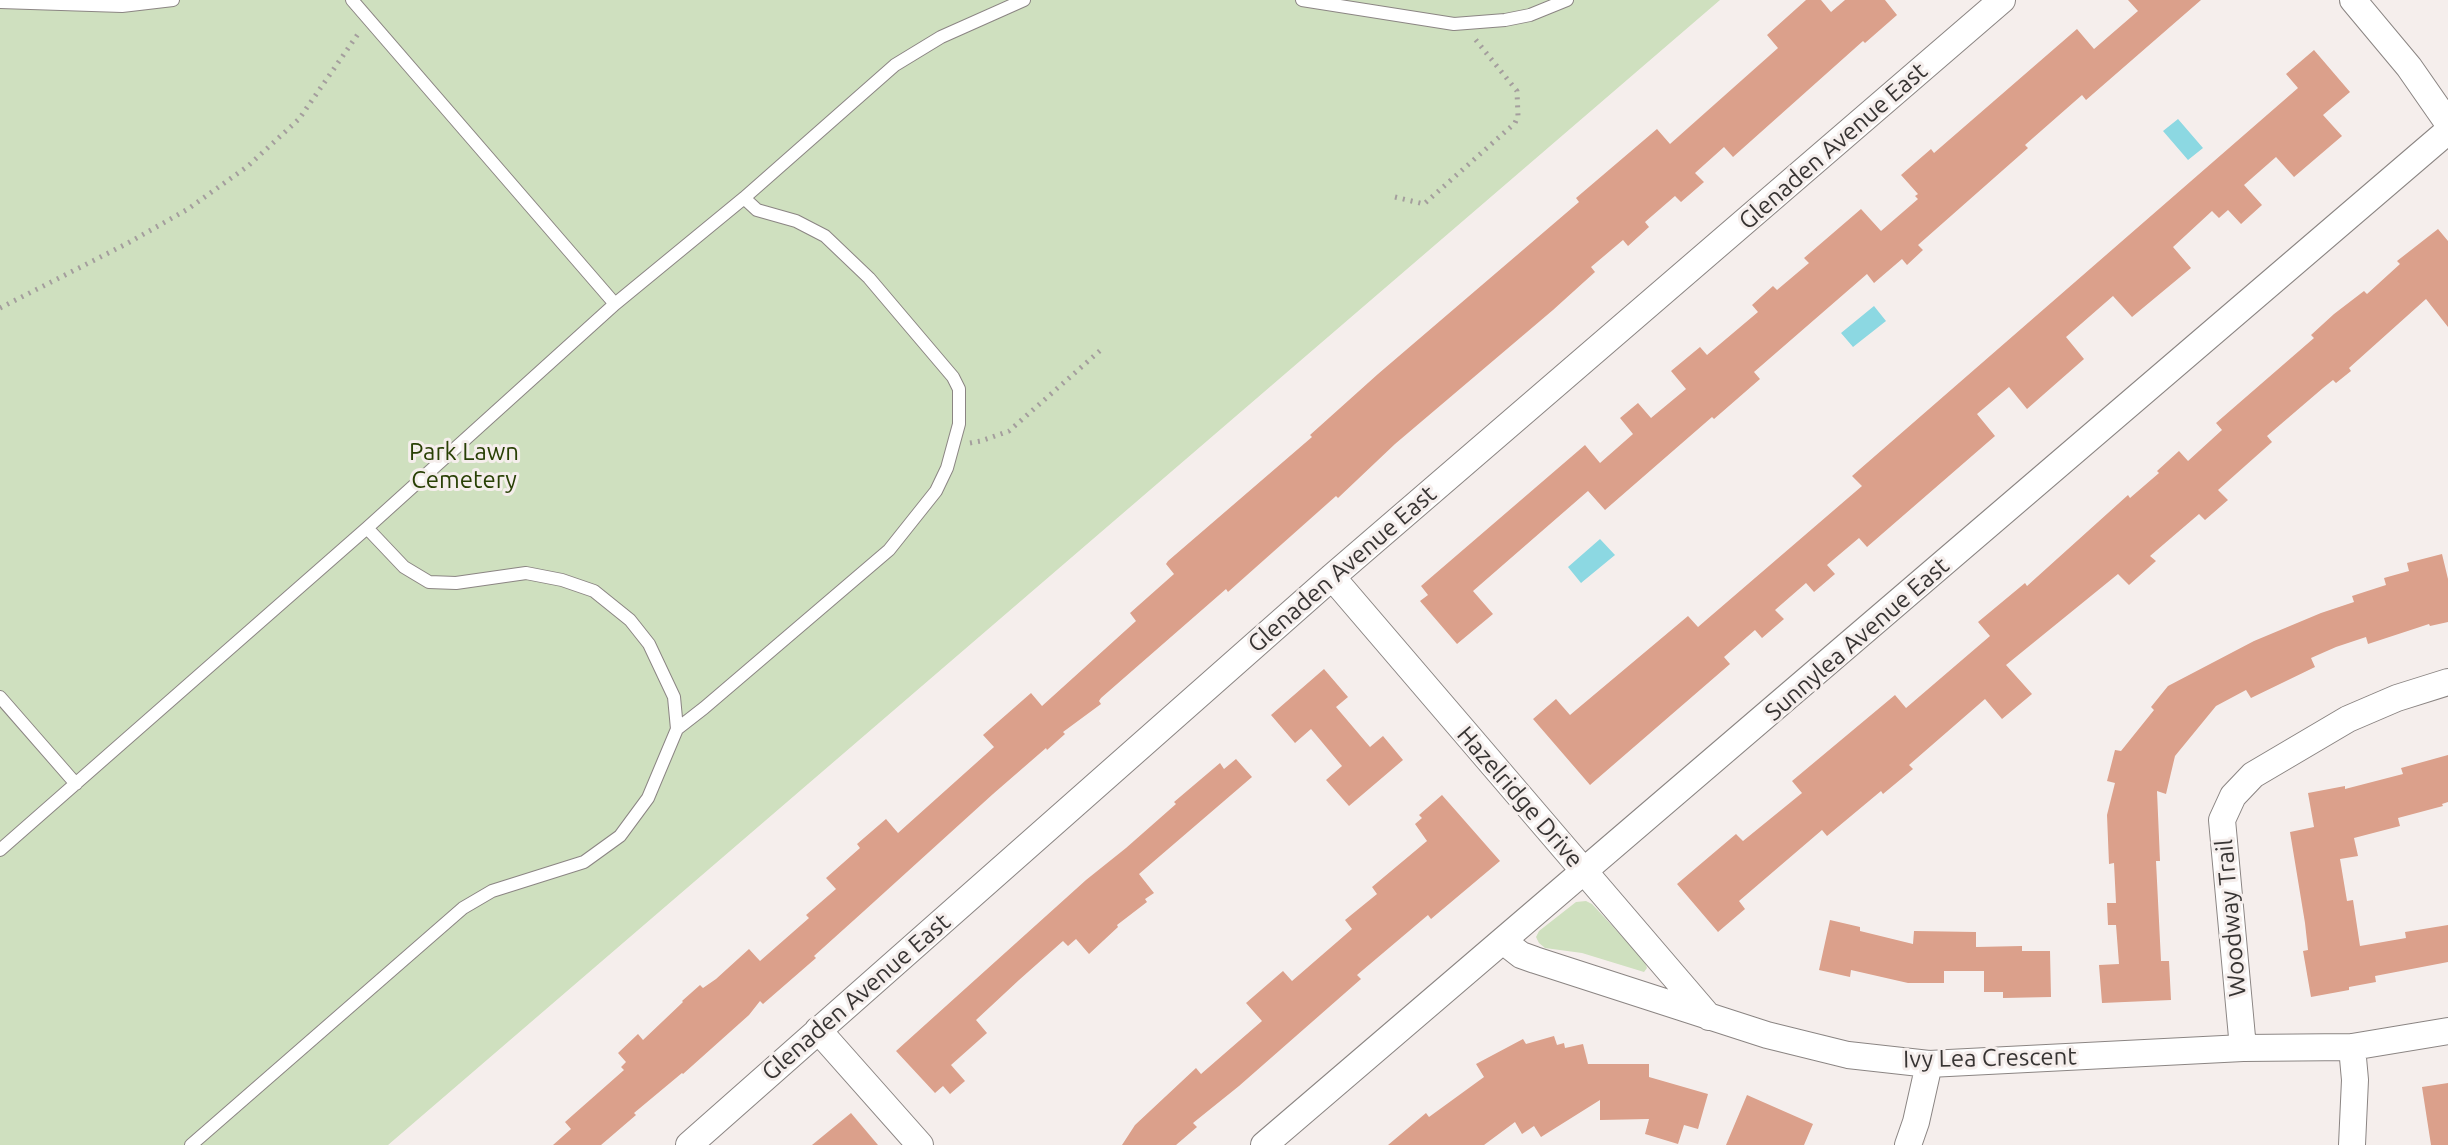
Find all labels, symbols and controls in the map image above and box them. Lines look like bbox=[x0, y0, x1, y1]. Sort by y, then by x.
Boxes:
street label: Glenaden Avenue East bbox=[1733, 56, 1933, 236]
park label: Park Lawn Cemetery bbox=[409, 438, 519, 494]
street label: Glenaden Avenue East bbox=[1242, 479, 1442, 659]
street label: Sunnylea Avenue East bbox=[1759, 551, 1955, 727]
street label: Hazelridge Drive bbox=[1451, 721, 1589, 873]
street label: Woodway Trail bbox=[2210, 838, 2252, 998]
street label: Glenaden Avenue East bbox=[756, 907, 956, 1087]
street label: Ivy Lea Crescent bbox=[1903, 1042, 2077, 1074]

